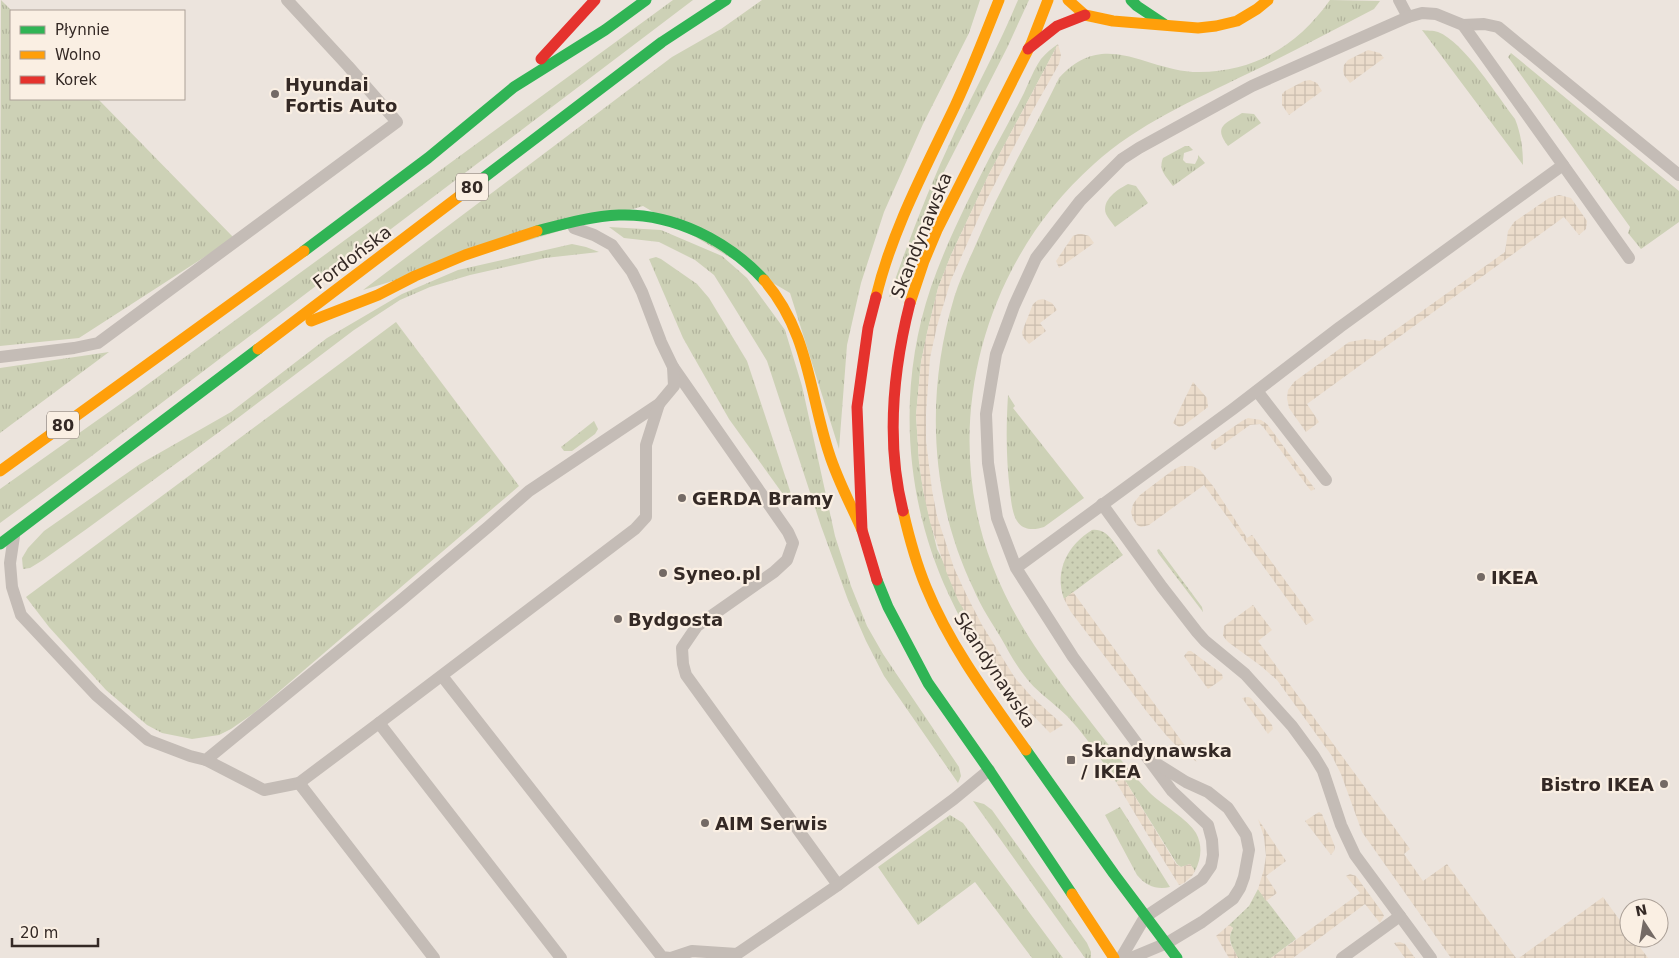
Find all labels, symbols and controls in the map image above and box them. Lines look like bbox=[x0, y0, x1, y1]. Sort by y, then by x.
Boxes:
legend bbox=[10, 10, 185, 100]
text: Płynnie bbox=[55, 21, 110, 39]
text: Wolno bbox=[55, 46, 101, 64]
text: Korek bbox=[55, 71, 97, 89]
place label: Hyundai Fortis Auto bbox=[285, 74, 397, 116]
marker: Hyundai Fortis Auto bbox=[269, 88, 281, 100]
street label: Skandynawska bbox=[886, 169, 956, 301]
road number: 80 bbox=[456, 173, 488, 200]
street label: Fordońska bbox=[309, 221, 395, 293]
road number: 80 bbox=[47, 412, 79, 438]
place label: GERDA Bramy bbox=[692, 488, 834, 509]
marker: GERDA Bramy bbox=[676, 492, 688, 504]
place label: Syneo.pl bbox=[673, 563, 761, 584]
marker: Syneo.pl bbox=[657, 567, 669, 579]
place label: IKEA bbox=[1491, 567, 1538, 588]
marker: IKEA bbox=[1475, 571, 1487, 583]
street label: Skandynawska bbox=[950, 608, 1040, 732]
place label: Bydgosta bbox=[628, 609, 723, 630]
marker: Bydgosta bbox=[612, 613, 624, 625]
place label: Skandynawska / IKEA bbox=[1081, 740, 1232, 782]
marker: Skandynawska / IKEA bbox=[1065, 754, 1077, 766]
place label: Bistro IKEA bbox=[1540, 774, 1654, 795]
marker: Bistro IKEA bbox=[1658, 778, 1670, 790]
place label: AIM Serwis bbox=[715, 813, 827, 834]
marker: AIM Serwis bbox=[699, 817, 711, 829]
north arrow bbox=[1619, 898, 1669, 948]
text: N bbox=[1634, 901, 1649, 919]
scale bar bbox=[12, 916, 99, 948]
text: 20 m bbox=[20, 924, 58, 942]

